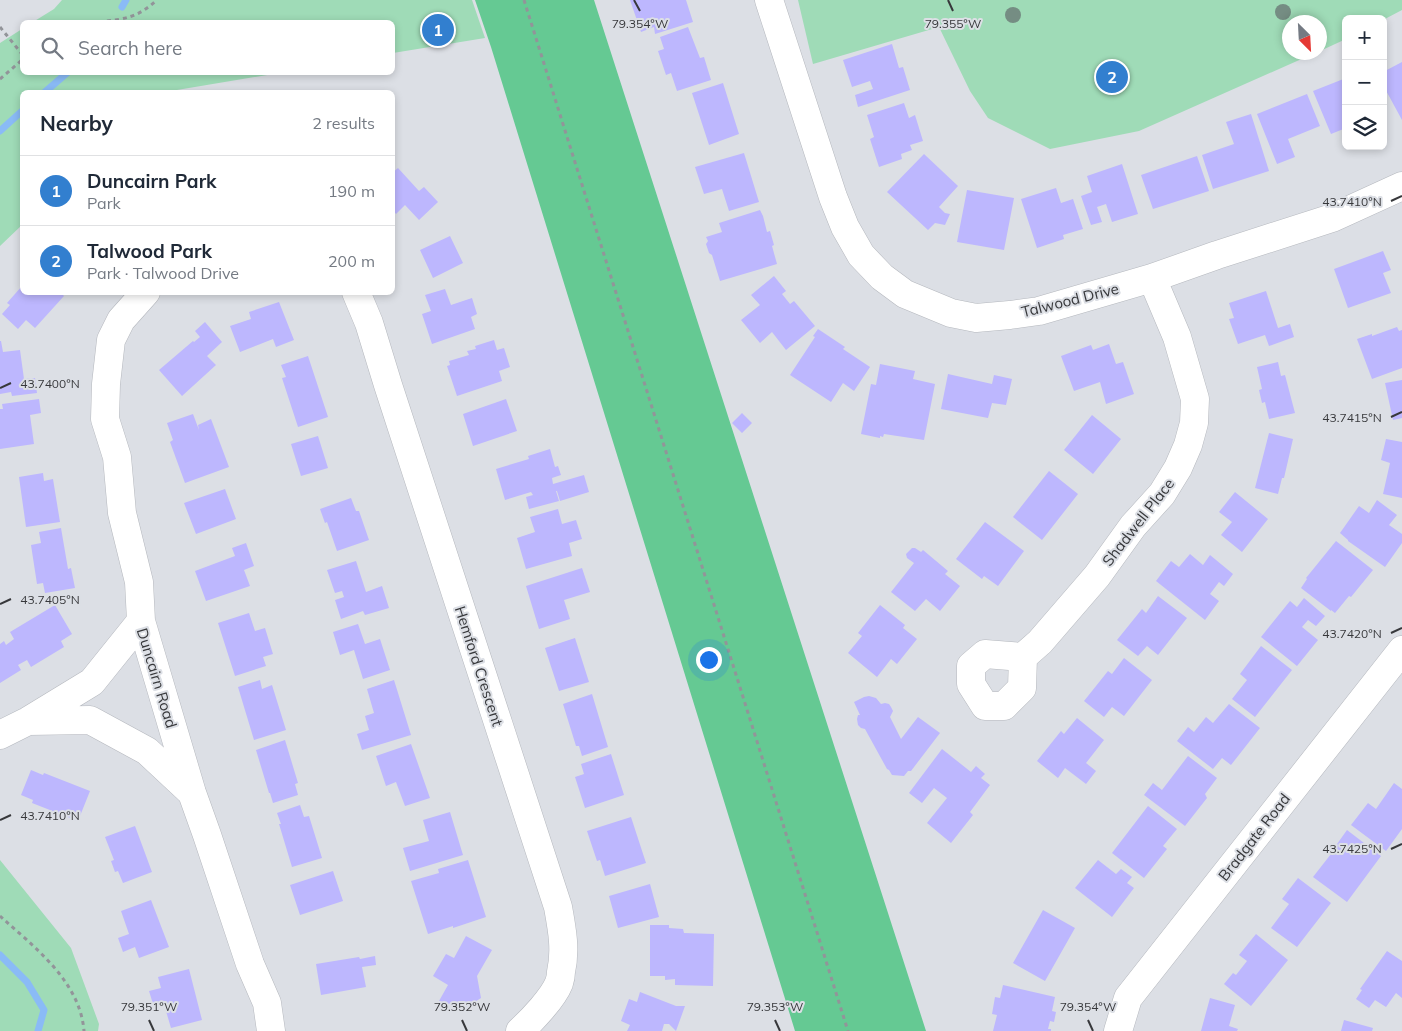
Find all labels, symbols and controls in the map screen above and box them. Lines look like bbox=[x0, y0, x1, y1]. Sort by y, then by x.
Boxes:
pin: 1 bbox=[422, 11, 454, 49]
north arrow bbox=[1282, 15, 1327, 60]
map controls bbox=[1342, 15, 1387, 150]
button: + bbox=[1342, 15, 1387, 60]
text: 79.354°W bbox=[612, 16, 668, 31]
text: 79.355°W bbox=[925, 16, 981, 31]
search box bbox=[20, 20, 395, 75]
icon: search bbox=[38, 34, 66, 62]
text: Search here bbox=[78, 36, 182, 60]
pin: 2 bbox=[1096, 58, 1128, 96]
button: − bbox=[1342, 60, 1387, 105]
button: layers bbox=[1342, 105, 1387, 150]
text: Nearby bbox=[40, 110, 113, 136]
text: 2 results bbox=[312, 113, 375, 133]
text: Duncairn Park bbox=[87, 169, 217, 193]
text: 1 bbox=[51, 181, 61, 201]
text: 190 m bbox=[328, 181, 375, 201]
text: Park bbox=[87, 193, 121, 213]
text: 43.7410°N bbox=[1322, 194, 1382, 209]
text: Talwood Park bbox=[87, 239, 212, 263]
text: 2 bbox=[51, 251, 61, 271]
text: 200 m bbox=[328, 251, 375, 271]
text: Park · Talwood Drive bbox=[87, 263, 239, 283]
street label: Talwood Drive bbox=[1019, 279, 1121, 321]
text: 43.7400°N bbox=[20, 376, 80, 391]
text: 43.7415°N bbox=[1322, 410, 1382, 425]
street label: Shadwell Place bbox=[1098, 474, 1178, 570]
text: 43.7405°N bbox=[20, 592, 80, 607]
street label: Hemford Crescent bbox=[451, 604, 507, 728]
street label: Duncairn Road bbox=[133, 626, 181, 730]
text: 43.7420°N bbox=[1322, 626, 1382, 641]
your location bbox=[696, 647, 722, 673]
street label: Bradgate Road bbox=[1214, 790, 1294, 884]
text: 43.7410°N bbox=[20, 808, 80, 823]
text: 43.7425°N bbox=[1322, 841, 1382, 856]
text: 79.351°W bbox=[121, 999, 177, 1014]
text: 79.352°W bbox=[434, 999, 490, 1014]
text: 79.353°W bbox=[747, 999, 803, 1014]
text: 79.354°W bbox=[1060, 999, 1116, 1014]

